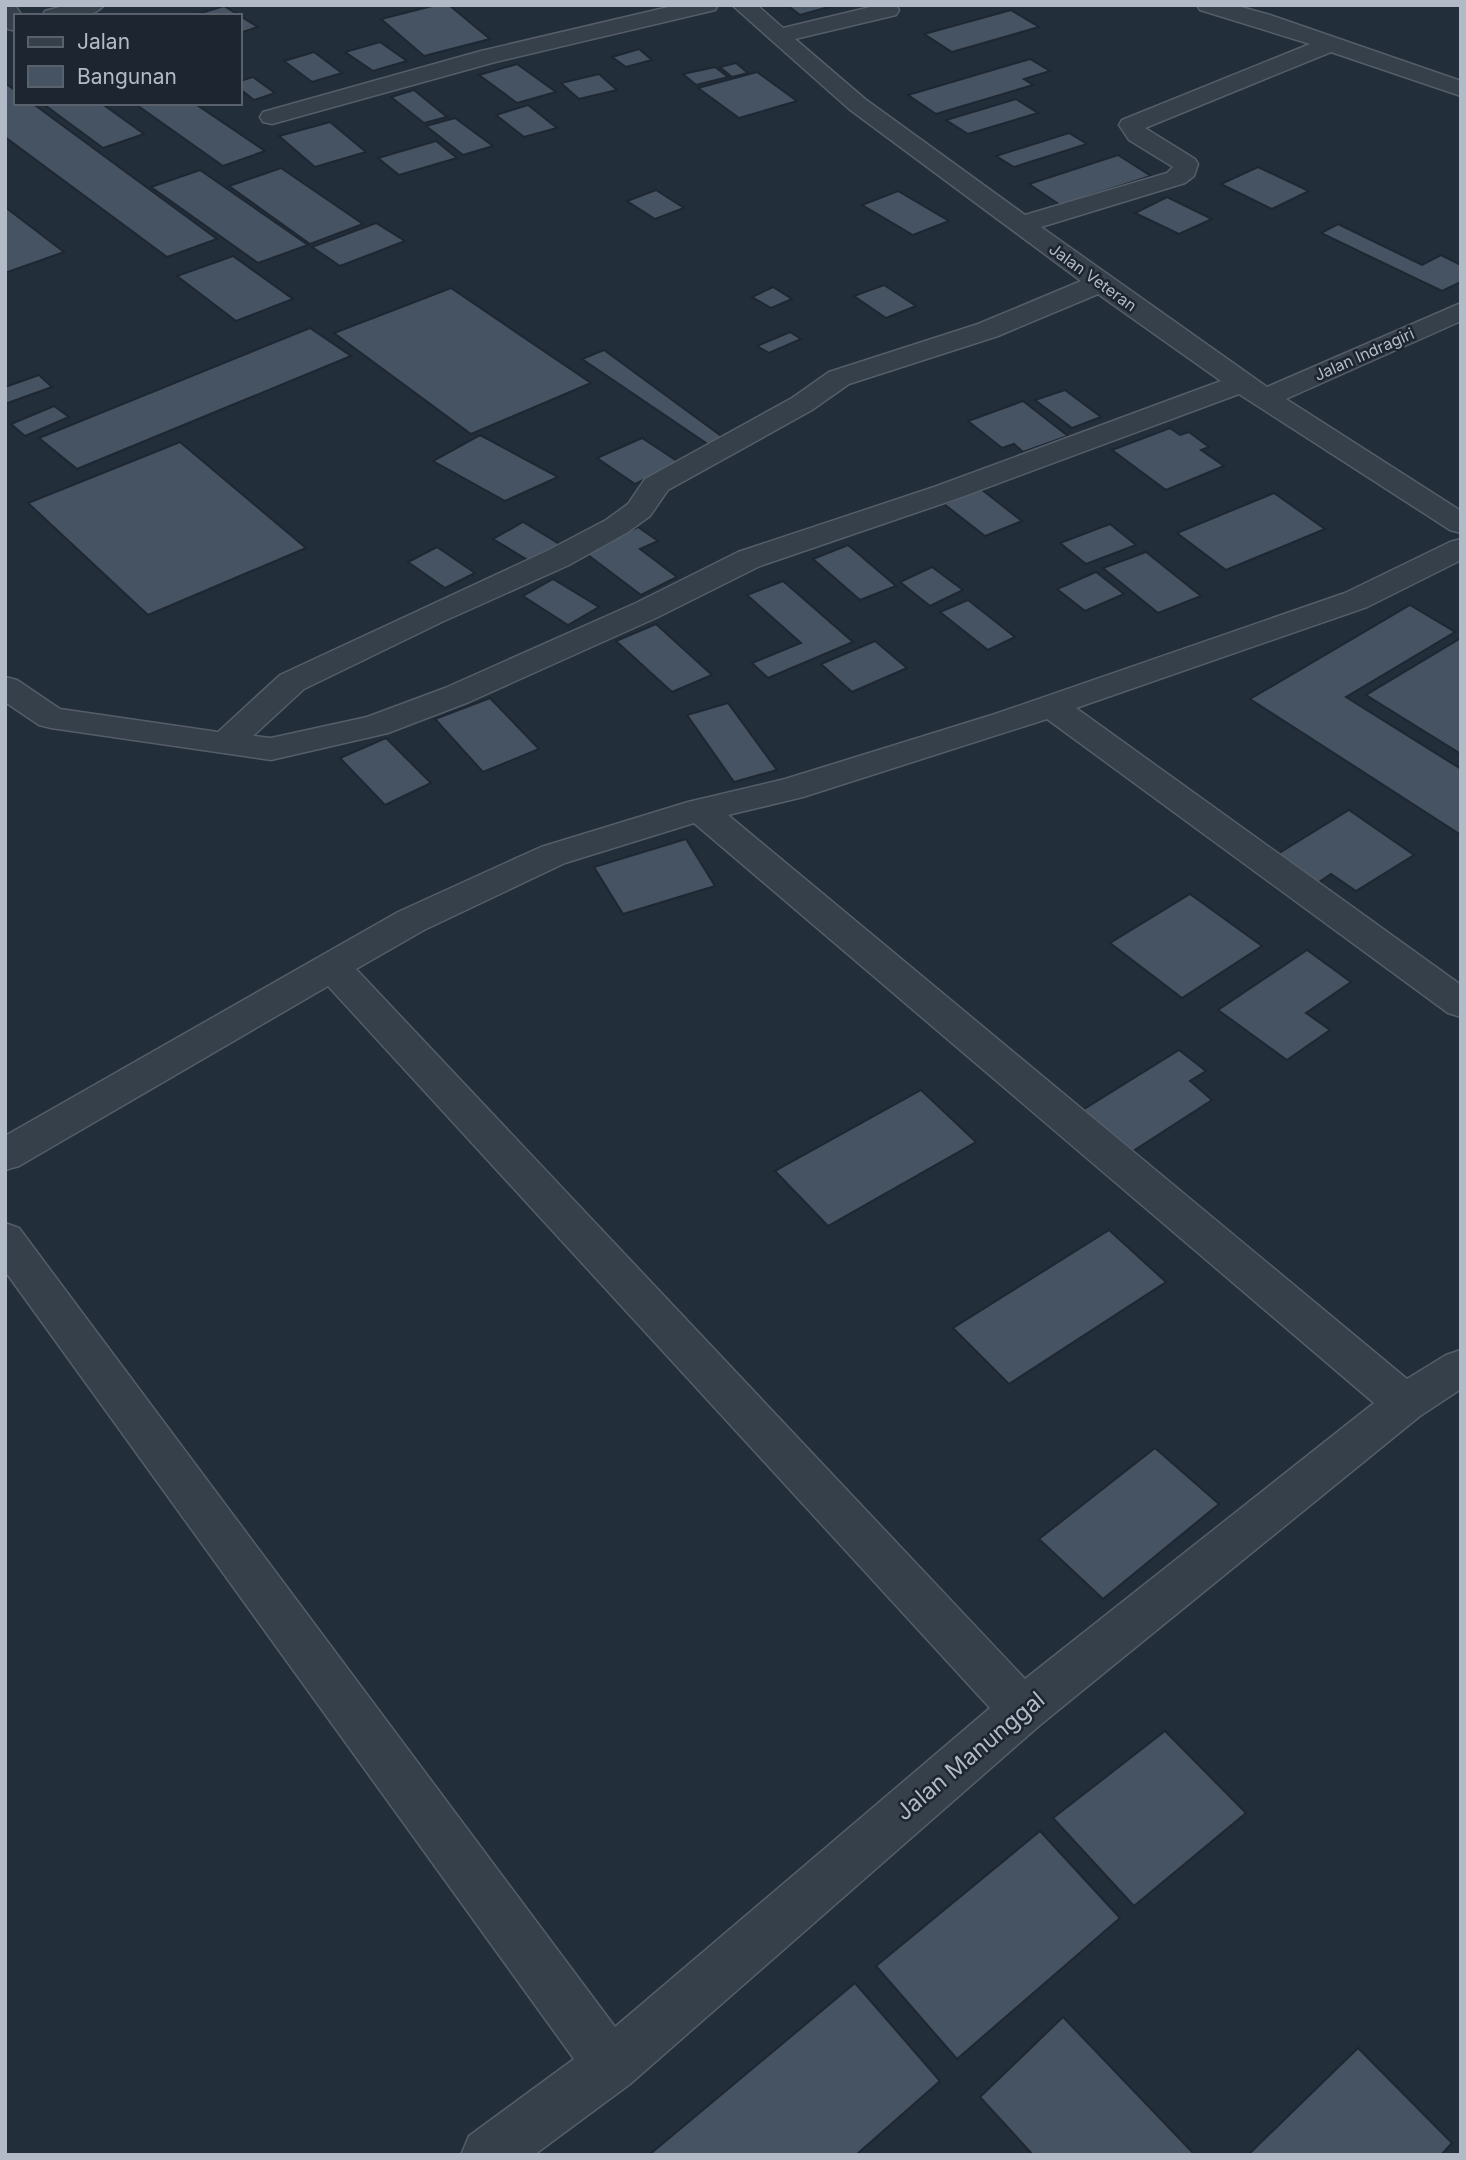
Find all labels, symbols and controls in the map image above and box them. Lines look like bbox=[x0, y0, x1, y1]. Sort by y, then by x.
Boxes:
legend bbox=[14, 14, 242, 105]
text: Jalan bbox=[77, 29, 130, 54]
text: Bangunan bbox=[77, 64, 177, 89]
street label: Jalan Veteran bbox=[1045, 239, 1141, 315]
street label: Jalan Indragiri bbox=[1311, 323, 1417, 385]
street label: Jalan Manunggal bbox=[890, 1686, 1050, 1826]

